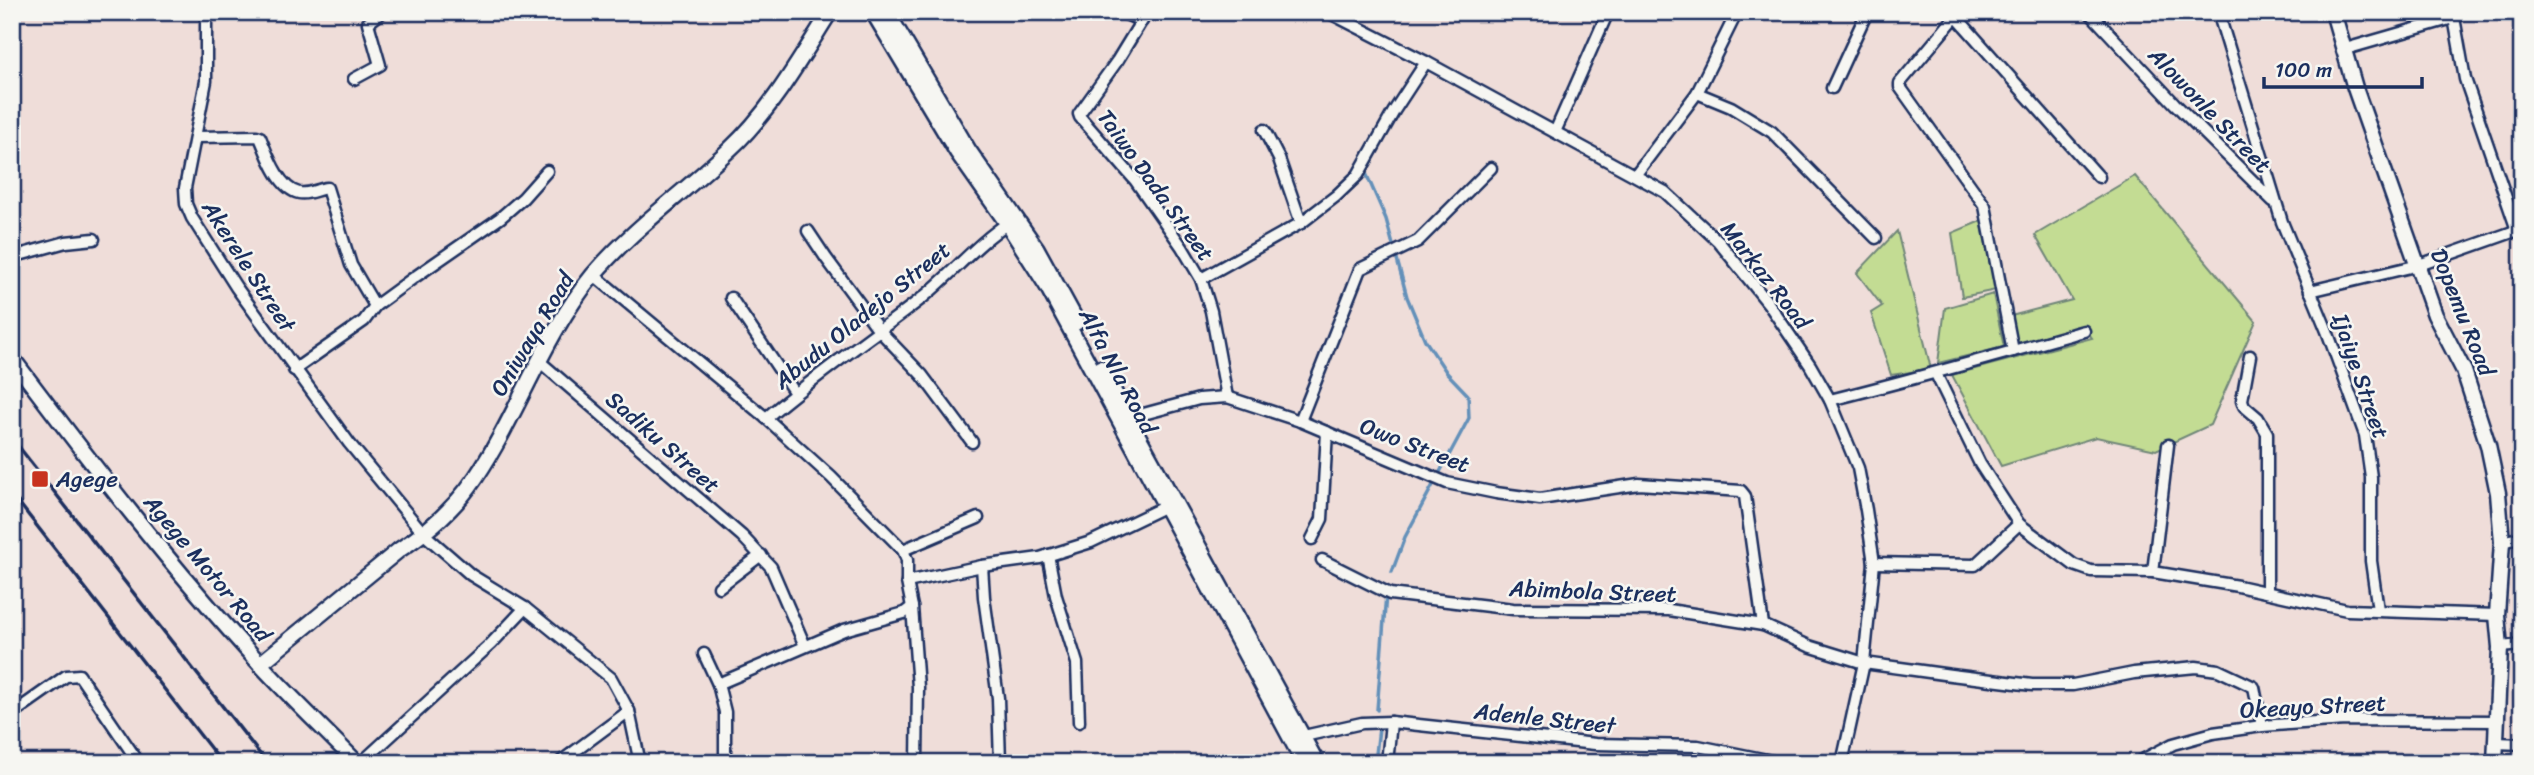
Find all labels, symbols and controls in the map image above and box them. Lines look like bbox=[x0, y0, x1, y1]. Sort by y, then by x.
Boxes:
street label: Alowonle Street bbox=[2137, 36, 2282, 184]
scale bar bbox=[2264, 46, 2422, 90]
text: 100 m bbox=[2275, 51, 2332, 89]
street label: Taiwo Dada Street bbox=[1086, 100, 1225, 270]
street label: Akerele Street bbox=[190, 191, 308, 342]
street label: Markaz Road bbox=[1710, 212, 1823, 340]
street label: Abudu Oladejo Street bbox=[764, 231, 960, 401]
street label: Dopemu Road bbox=[2418, 242, 2507, 384]
street label: Oniwaya Road bbox=[479, 262, 587, 405]
street label: Alfa Nla Road bbox=[1067, 300, 1169, 444]
street label: Ijaiye Street bbox=[2320, 307, 2401, 444]
street label: Sadiku Street bbox=[596, 380, 730, 504]
street label: Owo Street bbox=[1354, 406, 1476, 485]
place label: Agege bbox=[55, 459, 118, 500]
marker: Agege bbox=[30, 469, 50, 489]
street label: Agege Motor Road bbox=[132, 484, 284, 653]
street label: Abimbola Street bbox=[1508, 568, 1677, 615]
street label: Okeayo Street bbox=[2239, 682, 2387, 731]
street label: Adenle Street bbox=[1471, 691, 1619, 746]

